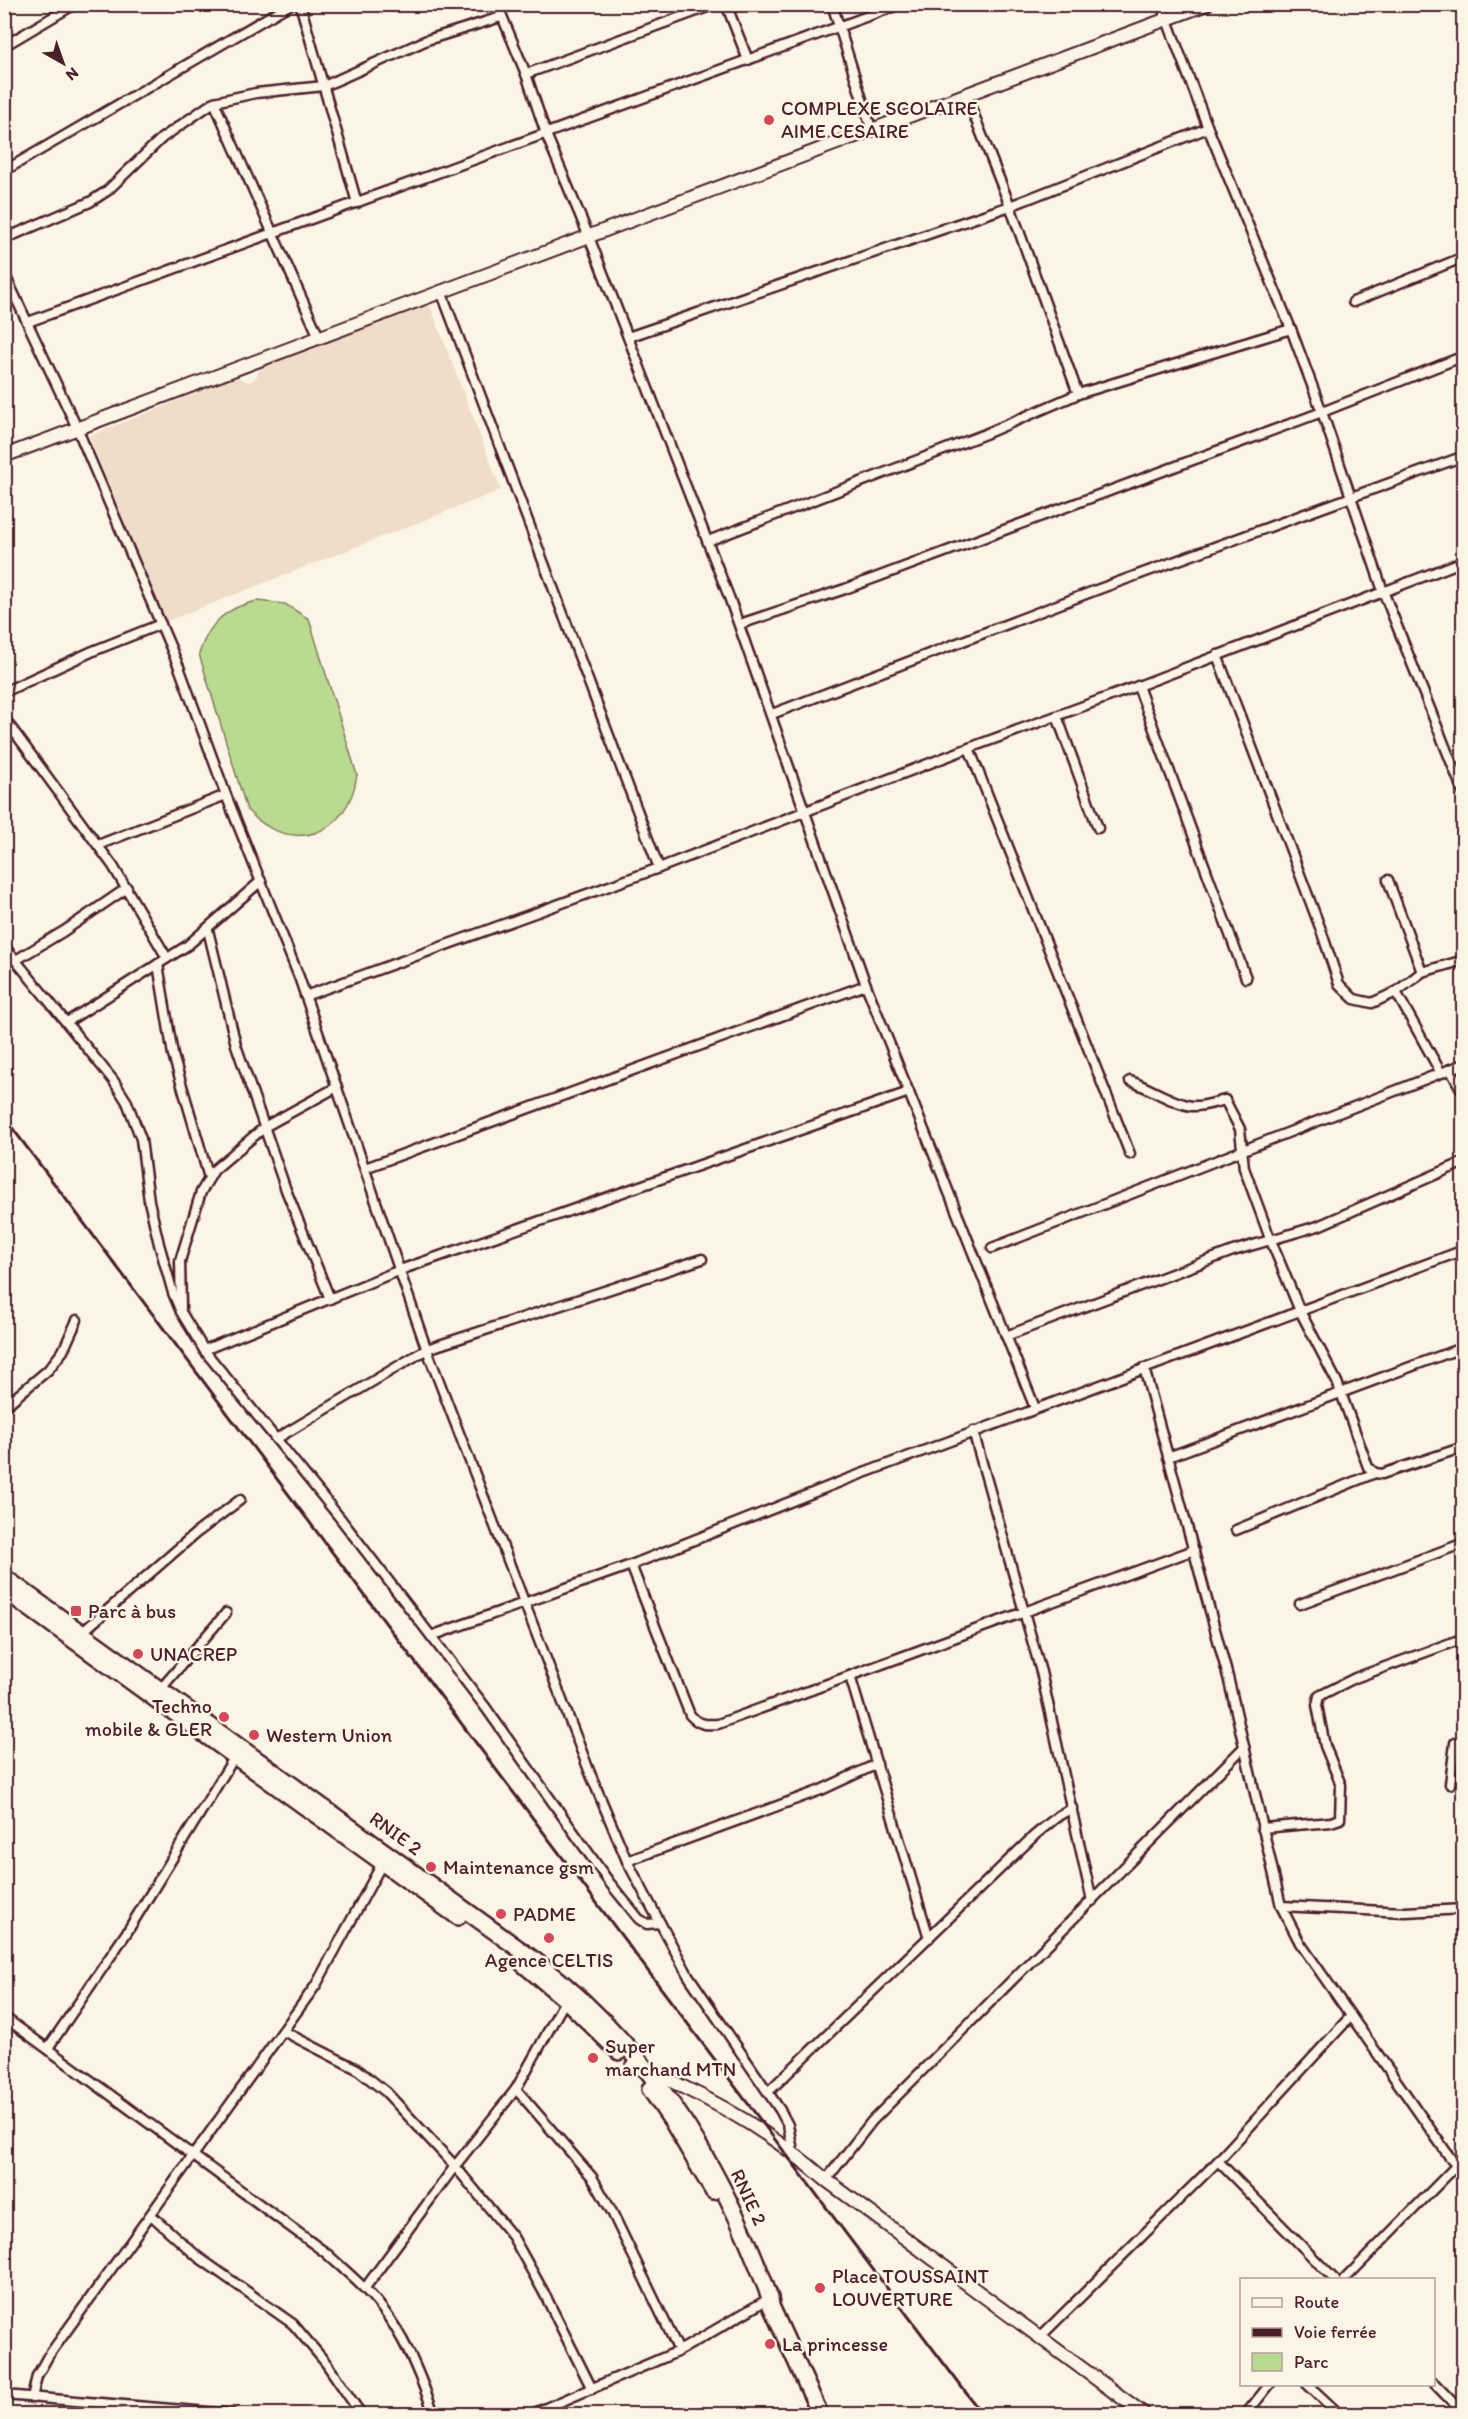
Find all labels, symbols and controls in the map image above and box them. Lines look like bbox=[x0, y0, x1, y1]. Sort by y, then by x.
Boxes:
north arrow bbox=[33, 33, 93, 93]
text: N bbox=[62, 63, 83, 85]
place label: COMPLEXE SCOLAIRE AIME CESAIRE bbox=[781, 96, 978, 143]
marker: COMPLEXE SCOLAIRE AIME CESAIRE bbox=[762, 113, 776, 127]
place label: Parc à bus bbox=[88, 1599, 176, 1623]
marker: Parc à bus bbox=[69, 1604, 83, 1618]
place label: UNACREP bbox=[150, 1642, 237, 1666]
marker: UNACREP bbox=[131, 1647, 145, 1661]
place label: Techno mobile & GLER bbox=[85, 1694, 212, 1741]
marker: Techno mobile & GLER bbox=[217, 1710, 231, 1724]
place label: Western Union bbox=[266, 1723, 392, 1747]
marker: Western Union bbox=[247, 1728, 261, 1742]
street label: RNIE 2 bbox=[365, 1806, 427, 1860]
place label: Maintenance gsm bbox=[443, 1855, 594, 1879]
marker: Maintenance gsm bbox=[424, 1860, 438, 1874]
place label: PADME bbox=[513, 1902, 576, 1926]
marker: PADME bbox=[494, 1907, 508, 1921]
marker: Agence CELTIS bbox=[542, 1931, 556, 1945]
place label: Agence CELTIS bbox=[485, 1948, 613, 1972]
place label: Super marchand MTN bbox=[605, 2034, 736, 2081]
marker: Super marchand MTN bbox=[586, 2051, 600, 2065]
street label: RNIE 2 bbox=[726, 2165, 773, 2229]
place label: Place TOUSSAINT LOUVERTURE bbox=[832, 2264, 989, 2311]
legend bbox=[1240, 2278, 1435, 2386]
marker: Place TOUSSAINT LOUVERTURE bbox=[813, 2281, 827, 2295]
text: Route bbox=[1294, 2291, 1339, 2313]
text: Voie ferrée bbox=[1294, 2321, 1376, 2343]
place label: La princesse bbox=[782, 2332, 888, 2356]
marker: La princesse bbox=[763, 2337, 777, 2351]
text: Parc bbox=[1294, 2351, 1328, 2373]

